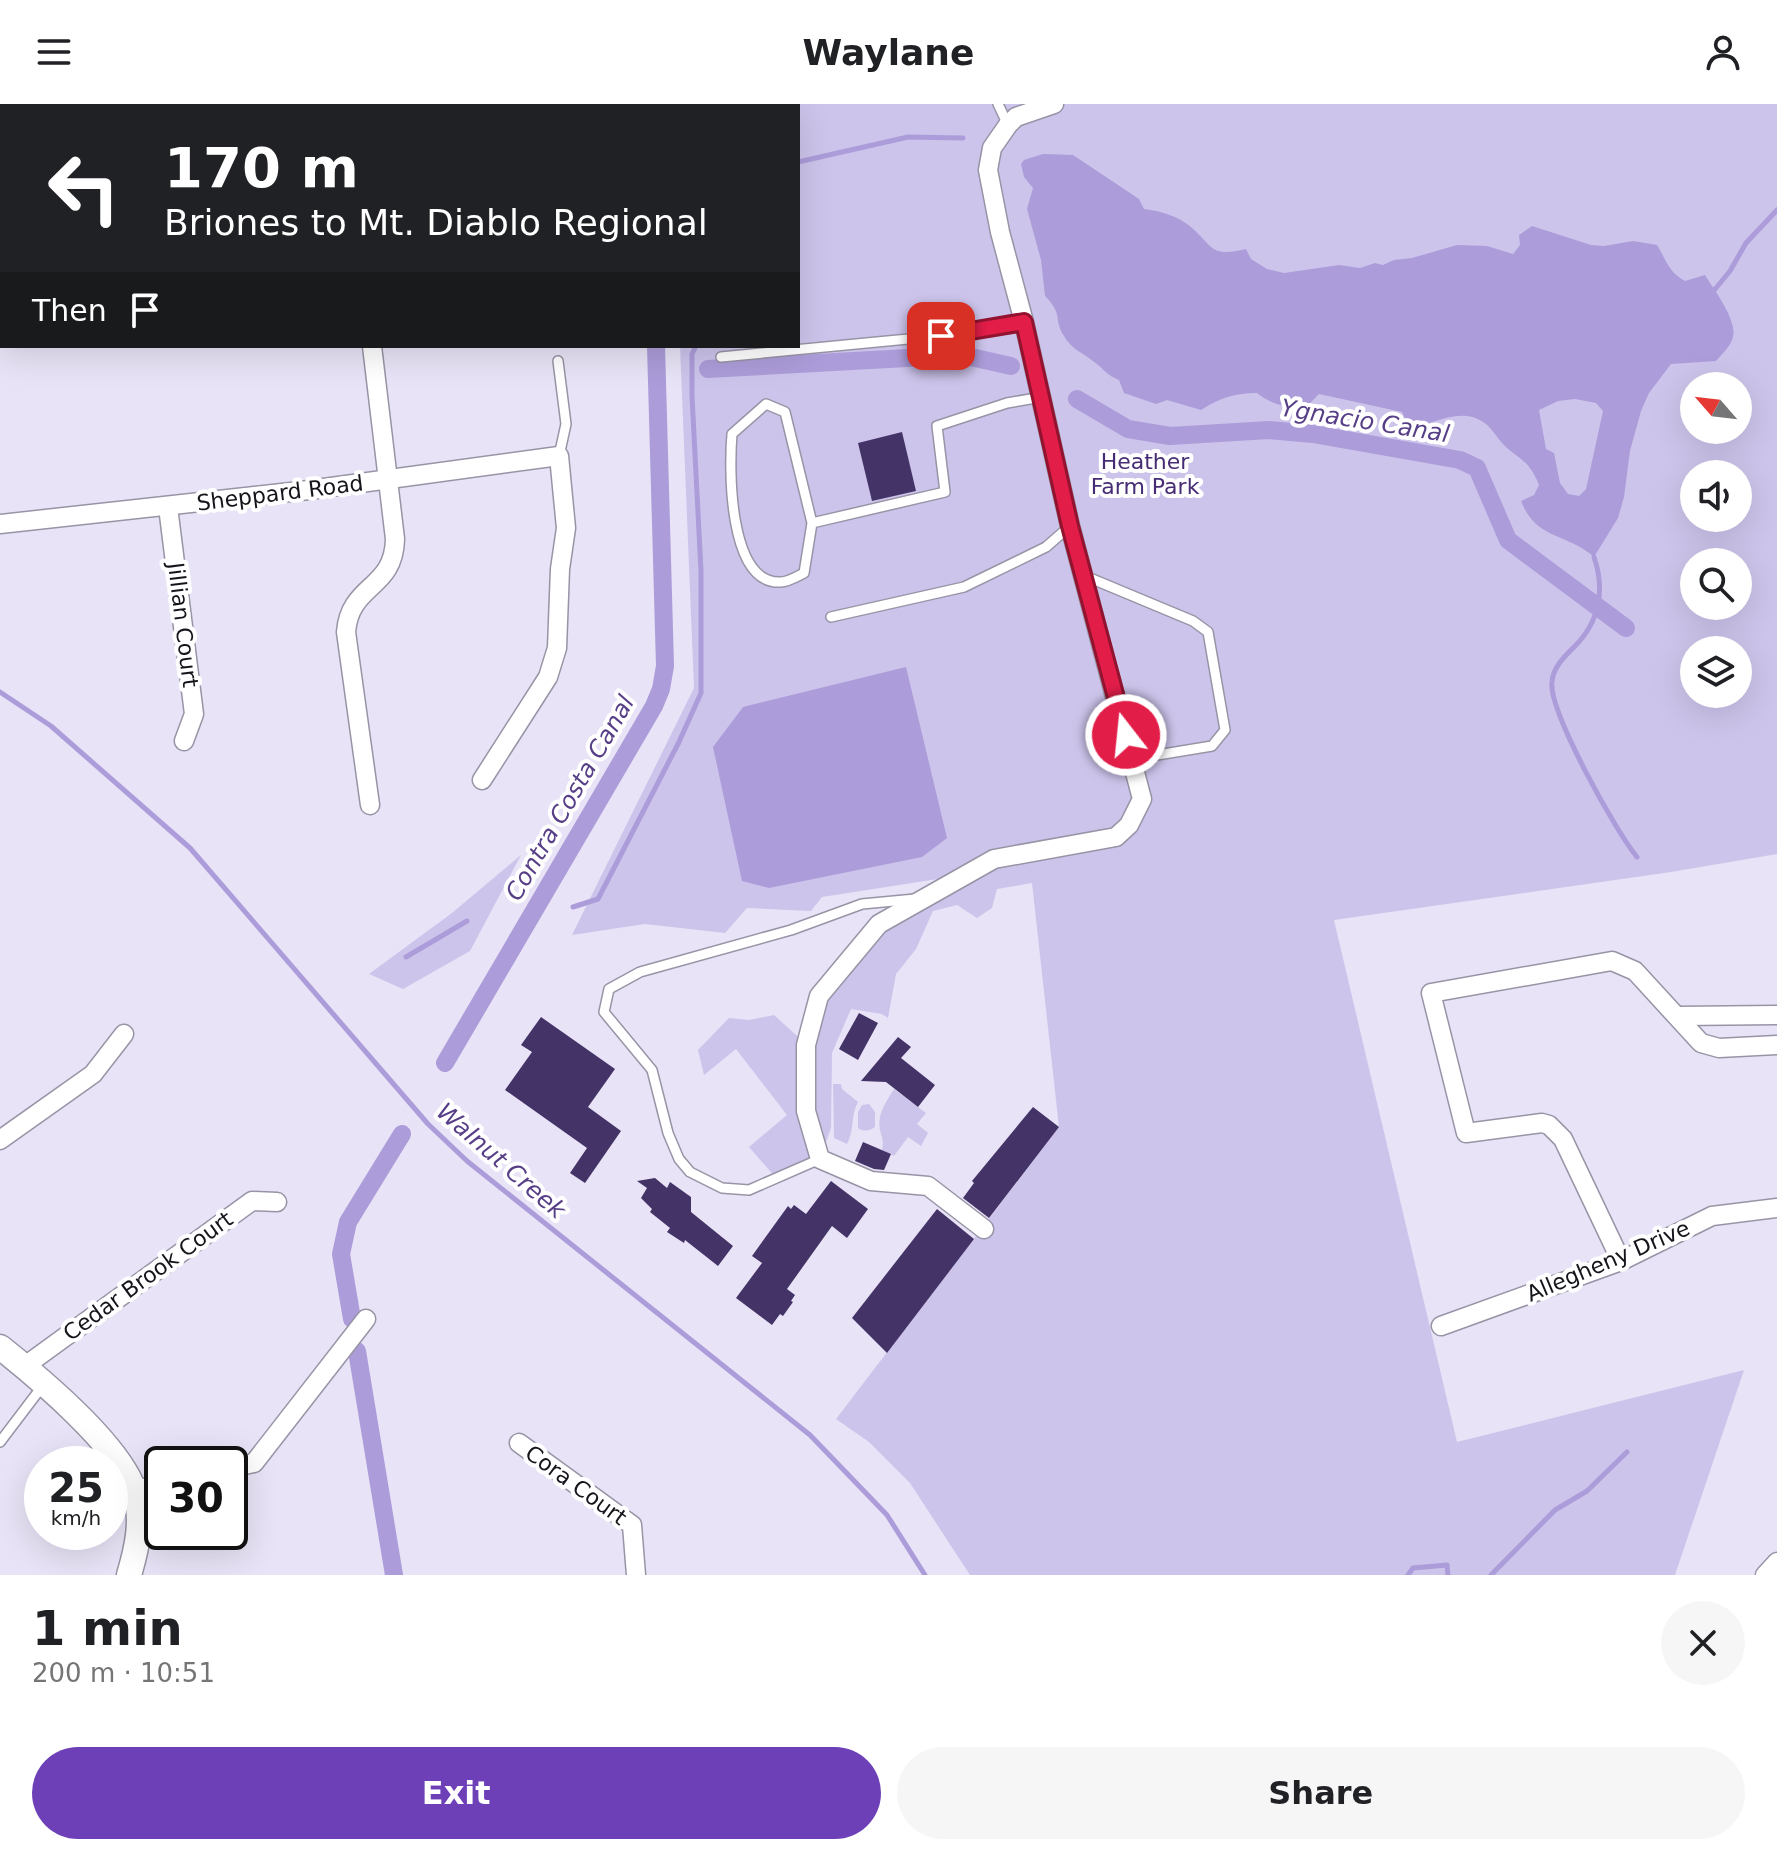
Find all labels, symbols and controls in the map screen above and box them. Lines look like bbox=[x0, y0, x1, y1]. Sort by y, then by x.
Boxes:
icon: menu bbox=[32, 30, 76, 74]
icon: person bbox=[1701, 30, 1745, 74]
text: Waylane bbox=[803, 32, 974, 73]
text: 170 m bbox=[164, 135, 359, 200]
icon: left bbox=[32, 136, 136, 240]
text: Briones to Mt. Diablo Regional bbox=[164, 202, 708, 243]
icon: arrive bbox=[123, 288, 167, 332]
text: Then bbox=[32, 293, 107, 328]
pin bbox=[907, 302, 975, 370]
icon: arrive bbox=[919, 314, 963, 358]
north arrow bbox=[1680, 372, 1752, 444]
map controls bbox=[1680, 372, 1752, 708]
water label: Ygnacio Canal bbox=[1279, 394, 1451, 448]
park label: Heather Farm Park bbox=[1091, 449, 1200, 499]
button: sound bbox=[1680, 460, 1752, 532]
street label: Sheppard Road bbox=[195, 470, 365, 516]
button: search bbox=[1680, 548, 1752, 620]
street label: Jillian Court bbox=[163, 559, 203, 689]
button: layers bbox=[1680, 636, 1752, 708]
water label: Contra Costa Canal bbox=[500, 690, 640, 905]
position arrow bbox=[1084, 693, 1168, 777]
water label: Walnut Creek bbox=[431, 1098, 572, 1225]
street label: Cedar Brook Court bbox=[58, 1206, 238, 1346]
street label: Allegheny Drive bbox=[1523, 1215, 1693, 1307]
street label: Cora Court bbox=[521, 1440, 632, 1530]
speed limit sign: 30 bbox=[144, 1446, 248, 1550]
text: 25 bbox=[48, 1465, 104, 1511]
text: km/h bbox=[51, 1506, 101, 1530]
text: 1 min bbox=[32, 1600, 183, 1656]
button: close bbox=[1661, 1601, 1745, 1685]
text: 200 m · 10:51 bbox=[32, 1658, 215, 1688]
button: Exit bbox=[32, 1747, 881, 1839]
button: Share bbox=[897, 1747, 1745, 1839]

